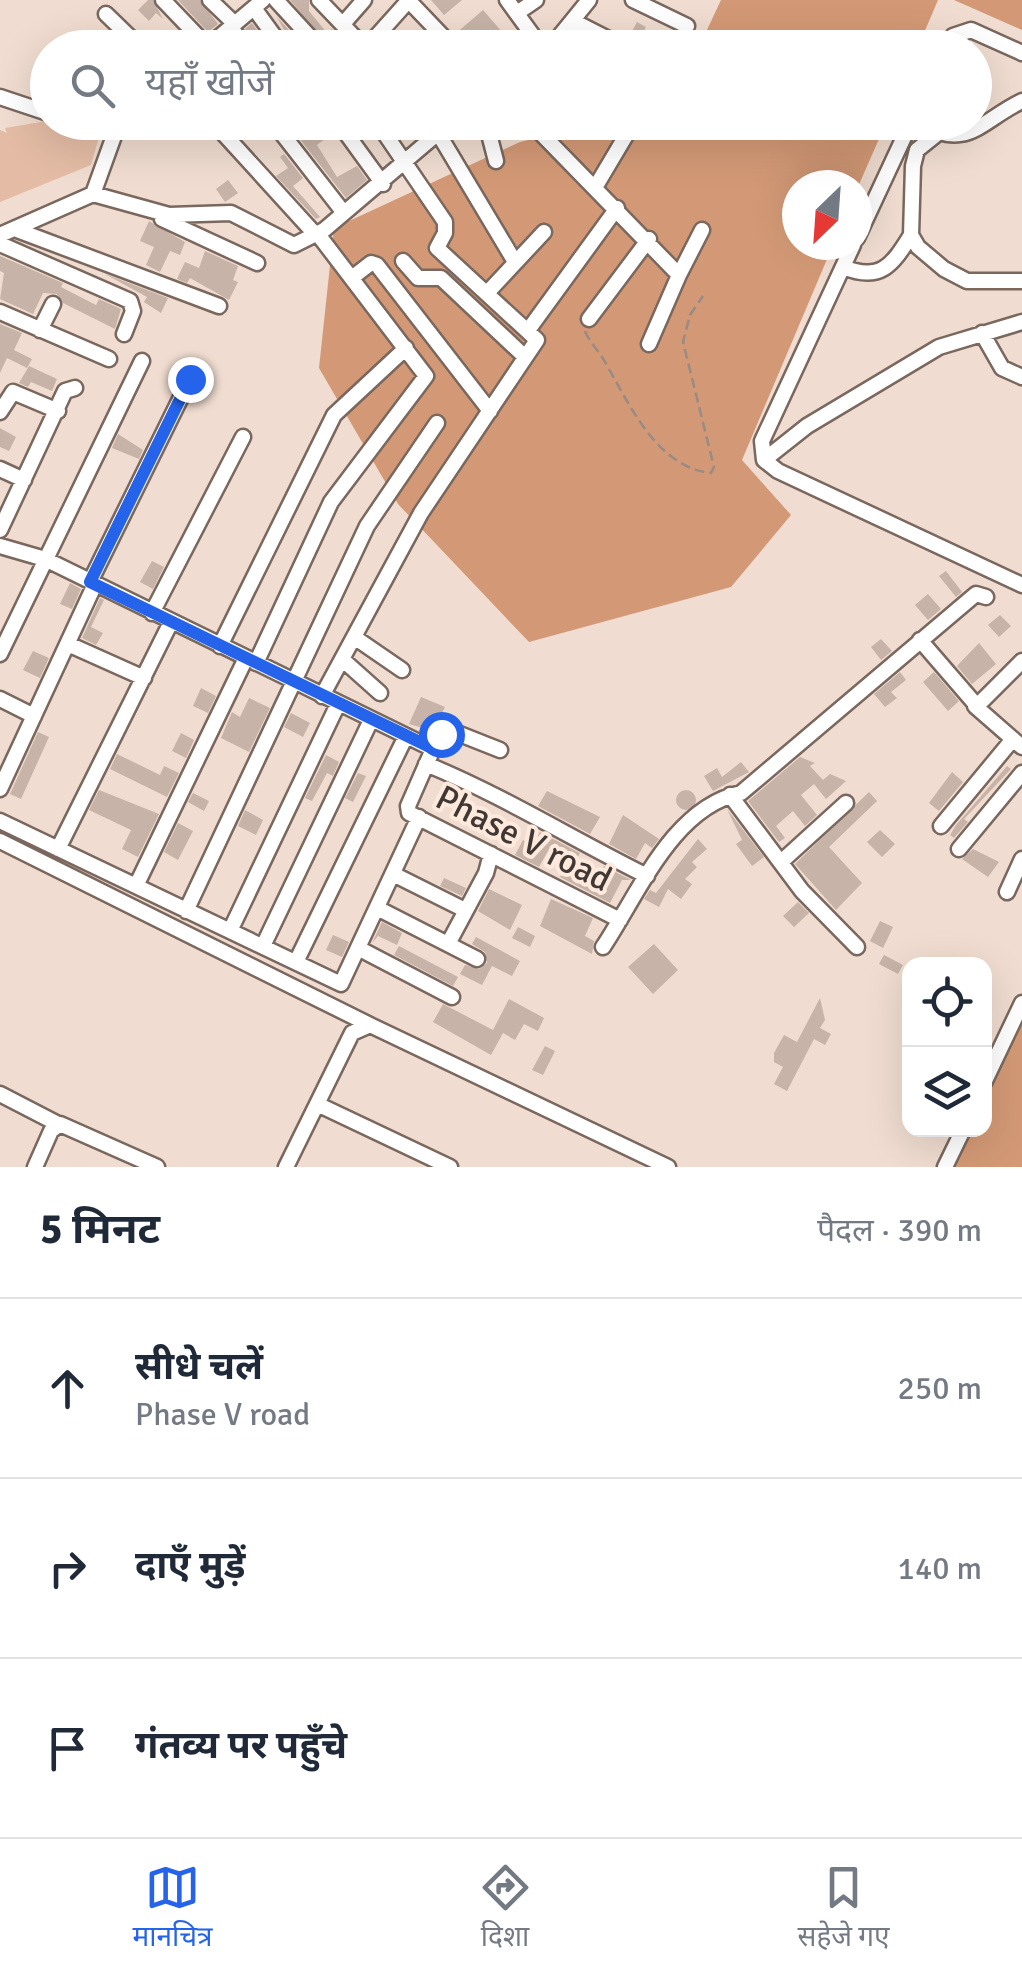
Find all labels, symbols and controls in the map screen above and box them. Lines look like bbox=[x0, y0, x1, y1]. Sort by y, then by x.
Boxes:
search box bbox=[30, 30, 992, 140]
icon: search bbox=[65, 58, 120, 113]
text: यहाँ खोजें bbox=[145, 59, 275, 106]
north arrow bbox=[782, 170, 872, 260]
route end bbox=[168, 357, 214, 403]
route start bbox=[419, 712, 465, 758]
street label: Phase V road bbox=[429, 776, 619, 901]
map controls bbox=[902, 957, 992, 1137]
button: locate bbox=[902, 957, 992, 1047]
button: layers bbox=[902, 1047, 992, 1137]
text: 5 मिनट bbox=[40, 1204, 160, 1255]
text: पैदल · 390 m bbox=[817, 1211, 982, 1250]
text: सीधे चलें bbox=[135, 1343, 263, 1390]
icon: ahead bbox=[40, 1361, 95, 1416]
text: 250 m bbox=[898, 1369, 982, 1408]
text: Phase V road bbox=[135, 1395, 310, 1434]
icon: right bbox=[40, 1541, 95, 1596]
text: दाएँ मुड़ें bbox=[135, 1542, 245, 1589]
text: 140 m bbox=[898, 1549, 982, 1588]
icon: arrive bbox=[40, 1721, 95, 1776]
text: गंतव्य पर पहुँचे bbox=[135, 1722, 347, 1769]
tab: मानचित्र bbox=[132, 1860, 213, 1957]
tab: दिशा bbox=[478, 1860, 533, 1957]
tab: सहेजे गए bbox=[797, 1860, 889, 1957]

